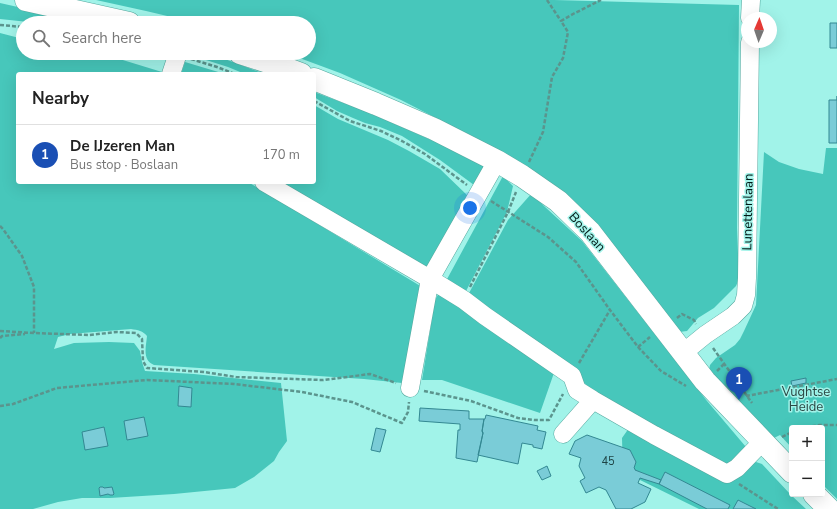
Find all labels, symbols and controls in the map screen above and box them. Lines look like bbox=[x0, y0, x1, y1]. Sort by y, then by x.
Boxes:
north arrow bbox=[741, 12, 777, 48]
search box bbox=[16, 16, 316, 60]
icon: search bbox=[30, 27, 52, 49]
text: Search here bbox=[62, 28, 142, 48]
text: Nearby bbox=[32, 87, 89, 110]
text: De IJzeren Man bbox=[70, 136, 175, 156]
text: 1 bbox=[41, 146, 49, 164]
text: 170 m bbox=[262, 146, 300, 164]
text: Bus stop · Boslaan bbox=[70, 156, 178, 174]
street label: Lunettenlaan bbox=[738, 173, 758, 251]
your location bbox=[460, 198, 480, 218]
street label: Boslaan bbox=[564, 208, 610, 256]
pin: 1 bbox=[726, 367, 752, 400]
park label: Vughtse Heide bbox=[781, 383, 830, 416]
map controls bbox=[789, 425, 825, 497]
button: + bbox=[789, 425, 825, 461]
house number: 45 bbox=[601, 454, 615, 469]
button: − bbox=[789, 461, 825, 497]

